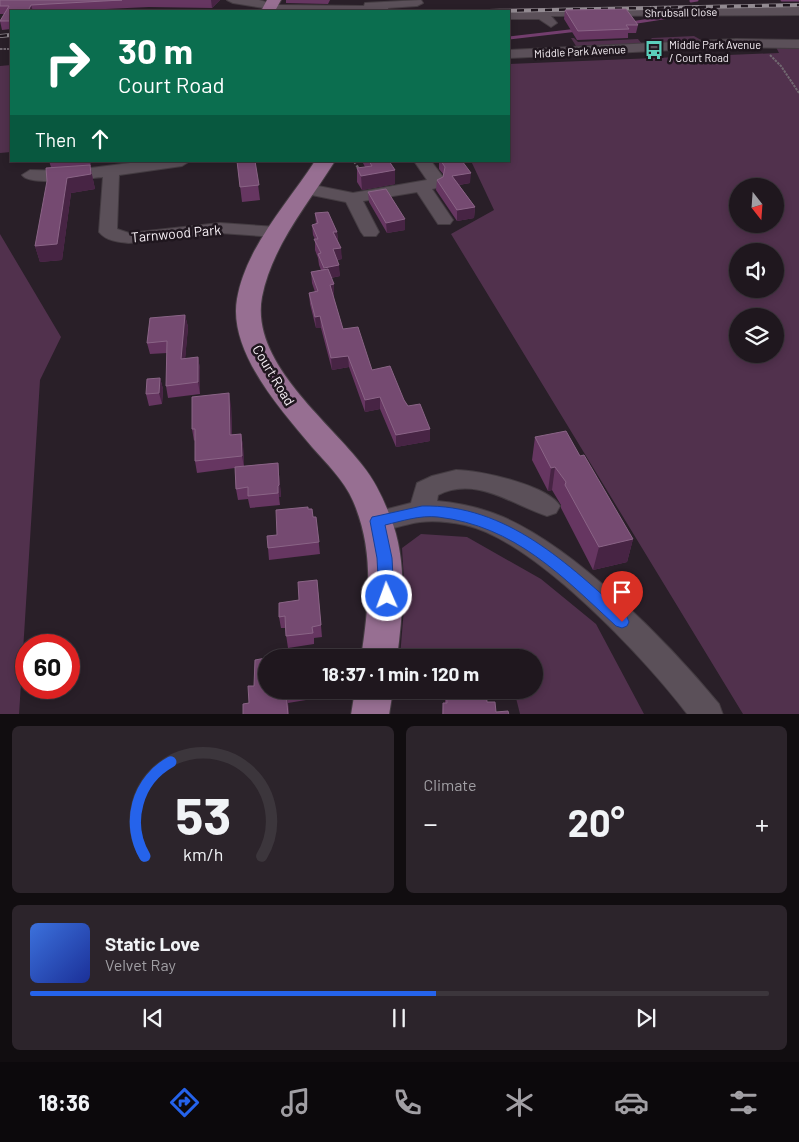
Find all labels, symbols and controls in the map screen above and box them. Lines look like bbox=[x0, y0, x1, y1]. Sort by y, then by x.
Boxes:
street label: Shrubsall Close bbox=[644, 5, 718, 19]
text: 30 m bbox=[118, 29, 193, 71]
icon: right bbox=[35, 30, 100, 95]
place label: Middle Park Avenue / Court Road bbox=[669, 38, 761, 64]
bus stop icon: Middle Park Avenue / Court Road bbox=[643, 39, 665, 61]
street label: Middle Park Avenue bbox=[534, 42, 626, 60]
text: Court Road bbox=[118, 71, 224, 97]
icon: ahead bbox=[86, 125, 114, 153]
text: Then bbox=[35, 128, 76, 151]
north arrow bbox=[729, 178, 784, 232]
map controls bbox=[729, 178, 784, 363]
street label: Tarnwood Park bbox=[130, 221, 222, 245]
button: sound bbox=[729, 243, 784, 298]
button: layers bbox=[729, 308, 784, 363]
street label: Court Road bbox=[249, 342, 299, 408]
position arrow bbox=[360, 569, 412, 621]
pin bbox=[601, 571, 643, 622]
icon: arrive bbox=[608, 578, 636, 606]
speed limit sign: 60 bbox=[15, 634, 80, 699]
text: 18:37 · 1 min · 120 m bbox=[322, 662, 479, 685]
text: Climate bbox=[424, 775, 476, 794]
text: 53 bbox=[175, 783, 231, 845]
text: 20° bbox=[568, 799, 625, 845]
text: − bbox=[424, 806, 438, 840]
text: + bbox=[755, 806, 769, 840]
text: km/h bbox=[183, 843, 223, 865]
text: Static Love bbox=[105, 932, 200, 955]
text: Velvet Ray bbox=[105, 955, 176, 974]
icon: previous bbox=[139, 1004, 167, 1032]
icon: pause bbox=[385, 1004, 413, 1032]
icon: next bbox=[632, 1004, 660, 1032]
icon: directions bbox=[167, 1085, 202, 1120]
icon: music bbox=[278, 1085, 313, 1120]
icon: phone bbox=[390, 1085, 425, 1120]
icon: climate bbox=[502, 1085, 537, 1120]
icon: car bbox=[614, 1085, 649, 1120]
icon: filters bbox=[726, 1085, 761, 1120]
text: 18:36 bbox=[38, 1089, 90, 1115]

